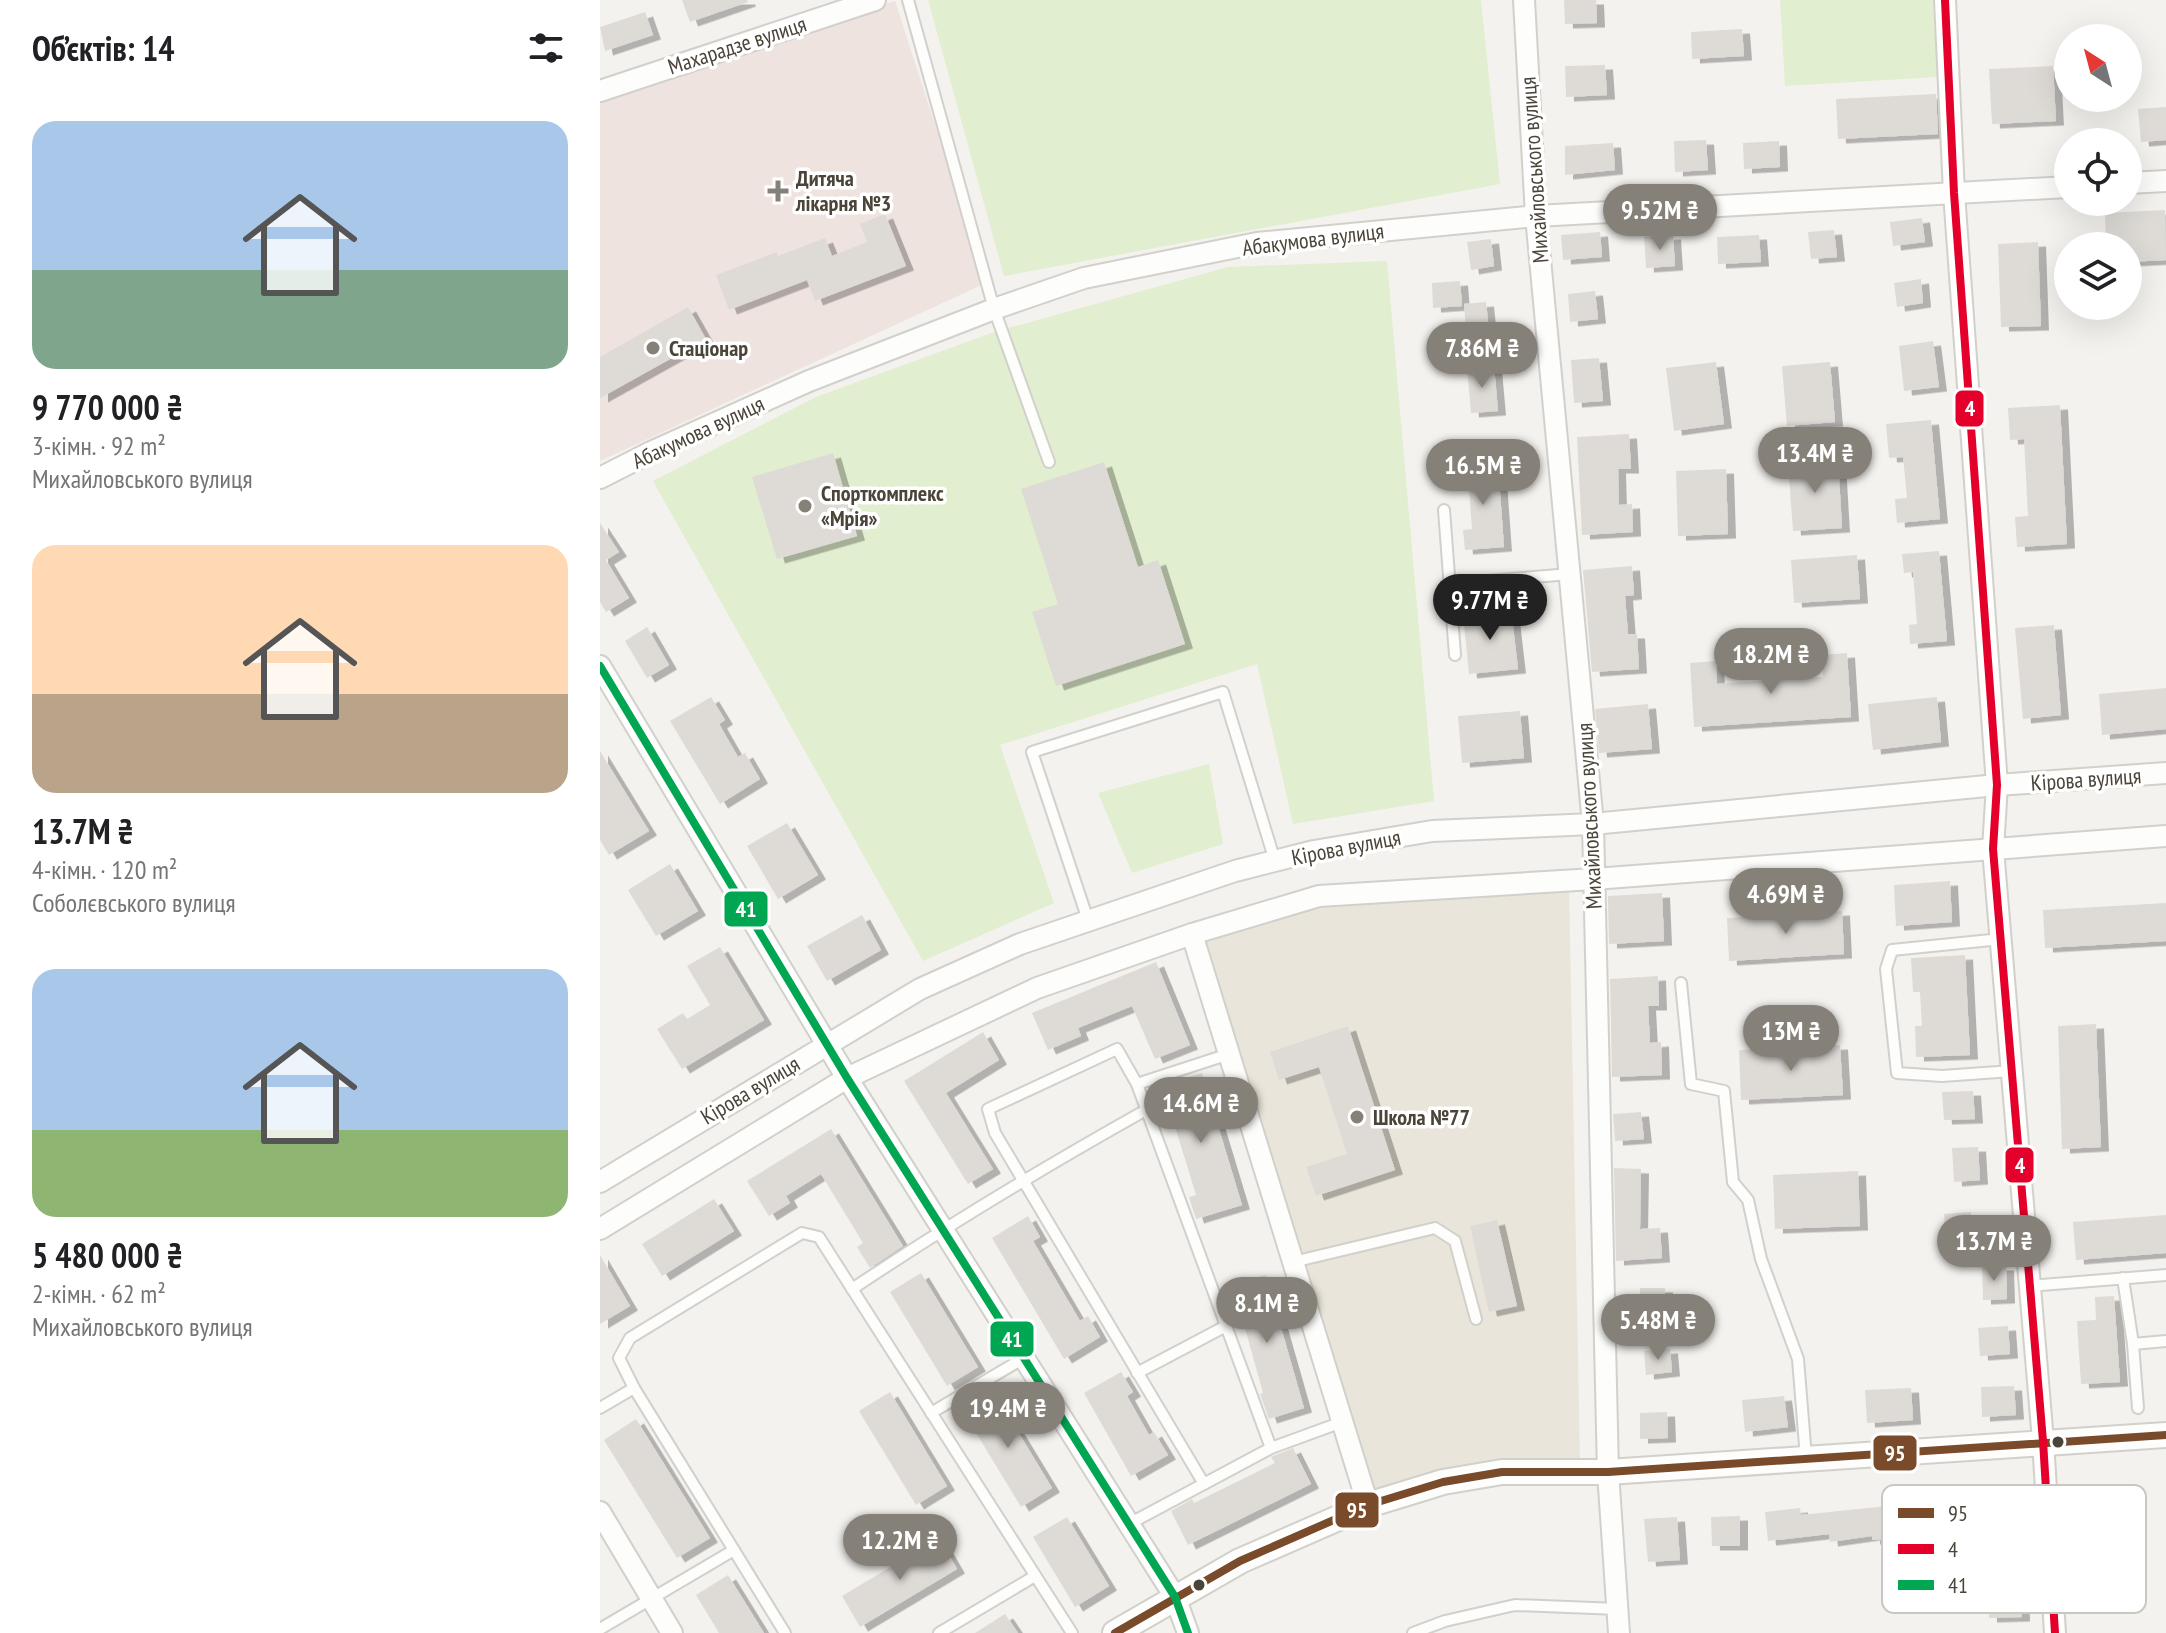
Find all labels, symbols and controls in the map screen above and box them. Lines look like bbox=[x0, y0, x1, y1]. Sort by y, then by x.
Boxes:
street label: Махарадзе вулиця bbox=[664, 9, 810, 81]
north arrow bbox=[2054, 24, 2142, 112]
map controls bbox=[2054, 24, 2142, 320]
text: Об’єктів: 14 bbox=[32, 26, 175, 70]
icon: filters bbox=[524, 26, 568, 70]
street label: Михайловського вулиця bbox=[1514, 76, 1554, 264]
button: locate bbox=[2054, 128, 2142, 216]
place label: Дитяча лікарня №3 bbox=[795, 164, 891, 217]
icon: home bbox=[228, 173, 372, 317]
marker: Дитяча лікарня №3 bbox=[767, 180, 789, 202]
pin: 9.52M ₴ bbox=[1586, 184, 1734, 252]
text: 9.52M ₴ bbox=[1621, 193, 1699, 226]
street label: Абакумова вулиця bbox=[1241, 216, 1385, 262]
button: layers bbox=[2054, 232, 2142, 320]
pin: 7.86M ₴ bbox=[1408, 322, 1556, 390]
text: 7.86M ₴ bbox=[1444, 331, 1520, 364]
place label: Стаціонар bbox=[669, 334, 748, 362]
marker: Стаціонар bbox=[644, 339, 662, 357]
text: 9 770 000 ₴ bbox=[32, 385, 183, 429]
street label: Абакумова вулиця bbox=[627, 389, 769, 475]
line badge: 4 bbox=[1954, 389, 1985, 428]
text: 4 bbox=[1965, 394, 1976, 422]
pin: 13.4M ₴ bbox=[1741, 427, 1889, 495]
text: 3-кімн. · 92 m² bbox=[32, 429, 166, 462]
text: 13.4M ₴ bbox=[1776, 436, 1854, 469]
pin: 16.5M ₴ bbox=[1409, 439, 1557, 507]
text: 16.5M ₴ bbox=[1444, 448, 1522, 481]
text: Михайловського вулиця bbox=[32, 462, 253, 495]
place label: Спорткомплекс «Мрія» bbox=[821, 479, 944, 532]
marker: Спорткомплекс «Мрія» bbox=[796, 497, 814, 515]
pin: 9.77M ₴ bbox=[1416, 574, 1564, 642]
text: 9.77M ₴ bbox=[1451, 583, 1529, 616]
icon: home bbox=[228, 597, 372, 741]
pin: 18.2M ₴ bbox=[1697, 628, 1845, 696]
text: 18.2M ₴ bbox=[1732, 637, 1810, 670]
street label: Михайловського вулиця bbox=[1570, 722, 1608, 910]
street label: Кірова вулиця bbox=[2030, 761, 2142, 797]
text: 13.7M ₴ bbox=[32, 809, 134, 853]
street label: Кірова вулиця bbox=[1289, 823, 1403, 871]
text: 4-кімн. · 120 m² bbox=[32, 853, 177, 886]
pin: 4.69M ₴ bbox=[1712, 868, 1860, 936]
text: 4.69M ₴ bbox=[1747, 877, 1825, 910]
text: Соболєвського вулиця bbox=[32, 886, 235, 919]
line badge: 41 bbox=[723, 890, 769, 928]
text: 41 bbox=[735, 895, 757, 923]
pin: 13M ₴ bbox=[1735, 1005, 1847, 1073]
text: 13M ₴ bbox=[1761, 1014, 1821, 1047]
icon: home bbox=[228, 1021, 372, 1165]
street label: Кірова вулиця bbox=[695, 1049, 805, 1131]
pin: 14.6M ₴ bbox=[1127, 1077, 1275, 1145]
text: 14.6M ₴ bbox=[1162, 1086, 1240, 1119]
place label: Школа №77 bbox=[1373, 1103, 1470, 1131]
marker: Школа №77 bbox=[1348, 1108, 1366, 1126]
line badge: 4 bbox=[2004, 1146, 2035, 1184]
text: 4 bbox=[2015, 1151, 2026, 1179]
pin: 13.7M ₴ bbox=[1920, 1215, 2068, 1283]
text: 13.7M ₴ bbox=[1955, 1224, 2033, 1257]
text: 5 480 000 ₴ bbox=[32, 1233, 183, 1277]
text: 2-кімн. · 62 m² bbox=[32, 1277, 166, 1310]
pin: 8.1M ₴ bbox=[1202, 1277, 1332, 1345]
text: 8.1M ₴ bbox=[1234, 1286, 1300, 1319]
pin: 5.48M ₴ bbox=[1584, 1294, 1732, 1362]
text: 5.48M ₴ bbox=[1619, 1303, 1697, 1336]
text: Михайловського вулиця bbox=[32, 1310, 253, 1343]
line badge: 41 bbox=[989, 1320, 1035, 1358]
text: 41 bbox=[1001, 1325, 1023, 1353]
pin: 19.4M ₴ bbox=[934, 1382, 1082, 1450]
text: 19.4M ₴ bbox=[969, 1391, 1047, 1424]
line badge: 95 bbox=[1872, 1434, 1918, 1472]
unlabelled marker bbox=[2050, 1434, 2066, 1450]
text: 95 bbox=[1884, 1439, 1906, 1467]
legend bbox=[1882, 1485, 2146, 1613]
line badge: 95 bbox=[1334, 1491, 1380, 1529]
text: 95 bbox=[1346, 1496, 1368, 1524]
text: 95 bbox=[1948, 1499, 1968, 1527]
pin: 12.2M ₴ bbox=[826, 1514, 974, 1582]
text: 12.2M ₴ bbox=[861, 1523, 939, 1556]
text: 4 bbox=[1948, 1535, 1958, 1563]
text: 41 bbox=[1948, 1571, 1968, 1599]
unlabelled marker bbox=[1191, 1577, 1207, 1593]

